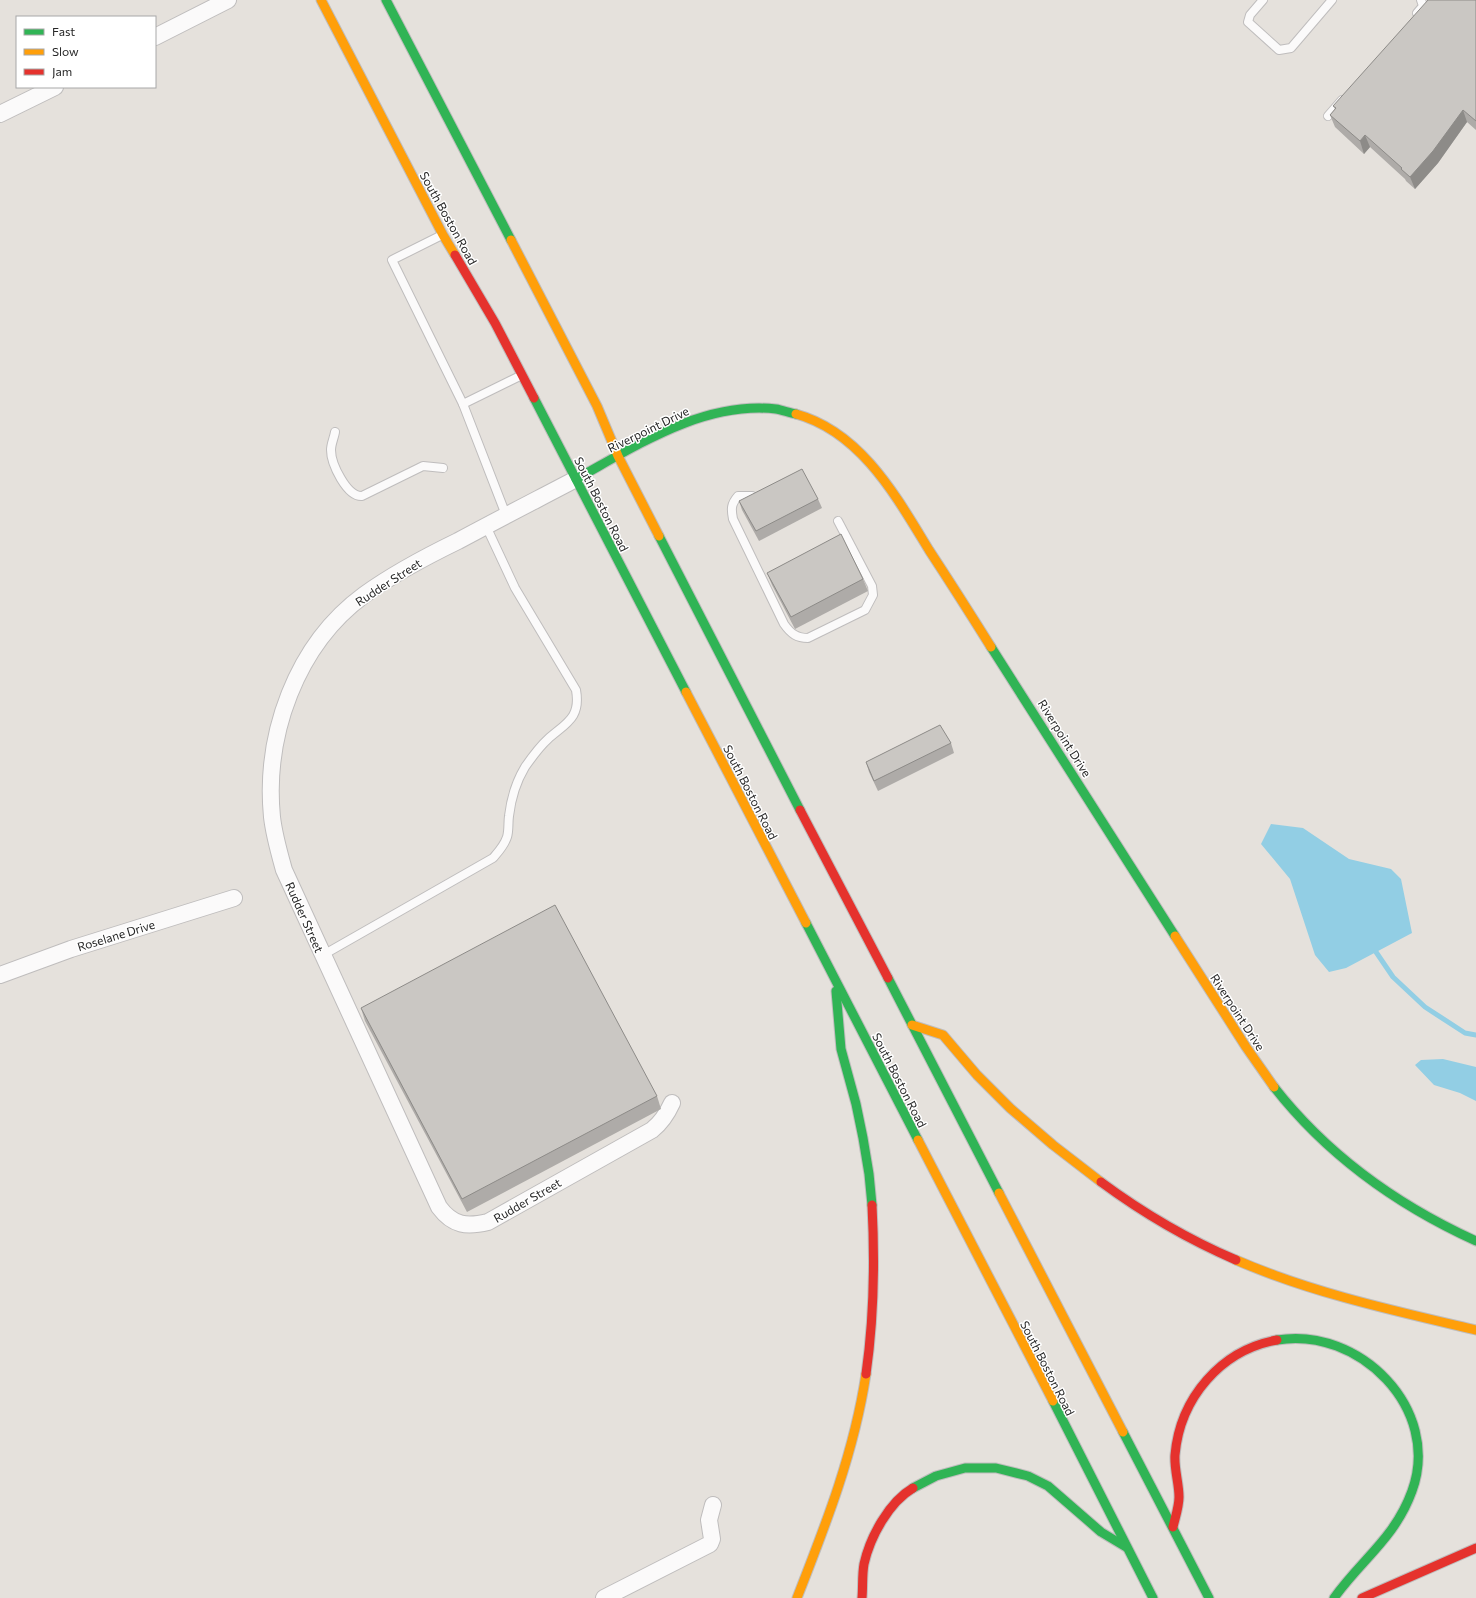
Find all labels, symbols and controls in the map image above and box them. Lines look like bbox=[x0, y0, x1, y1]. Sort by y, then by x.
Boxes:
legend bbox=[16, 16, 156, 88]
text: Fast bbox=[52, 24, 75, 38]
text: Slow bbox=[52, 44, 79, 58]
text: Jam bbox=[52, 64, 72, 79]
street label: South Boston Road bbox=[418, 169, 480, 267]
street label: Riverpoint Drive bbox=[605, 403, 691, 455]
street label: South Boston Road bbox=[572, 454, 632, 554]
street label: Rudder Street bbox=[352, 555, 424, 609]
street label: Riverpoint Drive bbox=[1036, 697, 1094, 779]
street label: South Boston Road bbox=[721, 742, 781, 842]
street label: Rudder Street bbox=[283, 879, 327, 955]
street label: Roselane Drive bbox=[76, 917, 156, 953]
street label: Riverpoint Drive bbox=[1208, 971, 1268, 1053]
street label: South Boston Road bbox=[870, 1030, 930, 1130]
street label: Rudder Street bbox=[491, 1175, 563, 1225]
street label: South Boston Road bbox=[1018, 1318, 1078, 1418]

